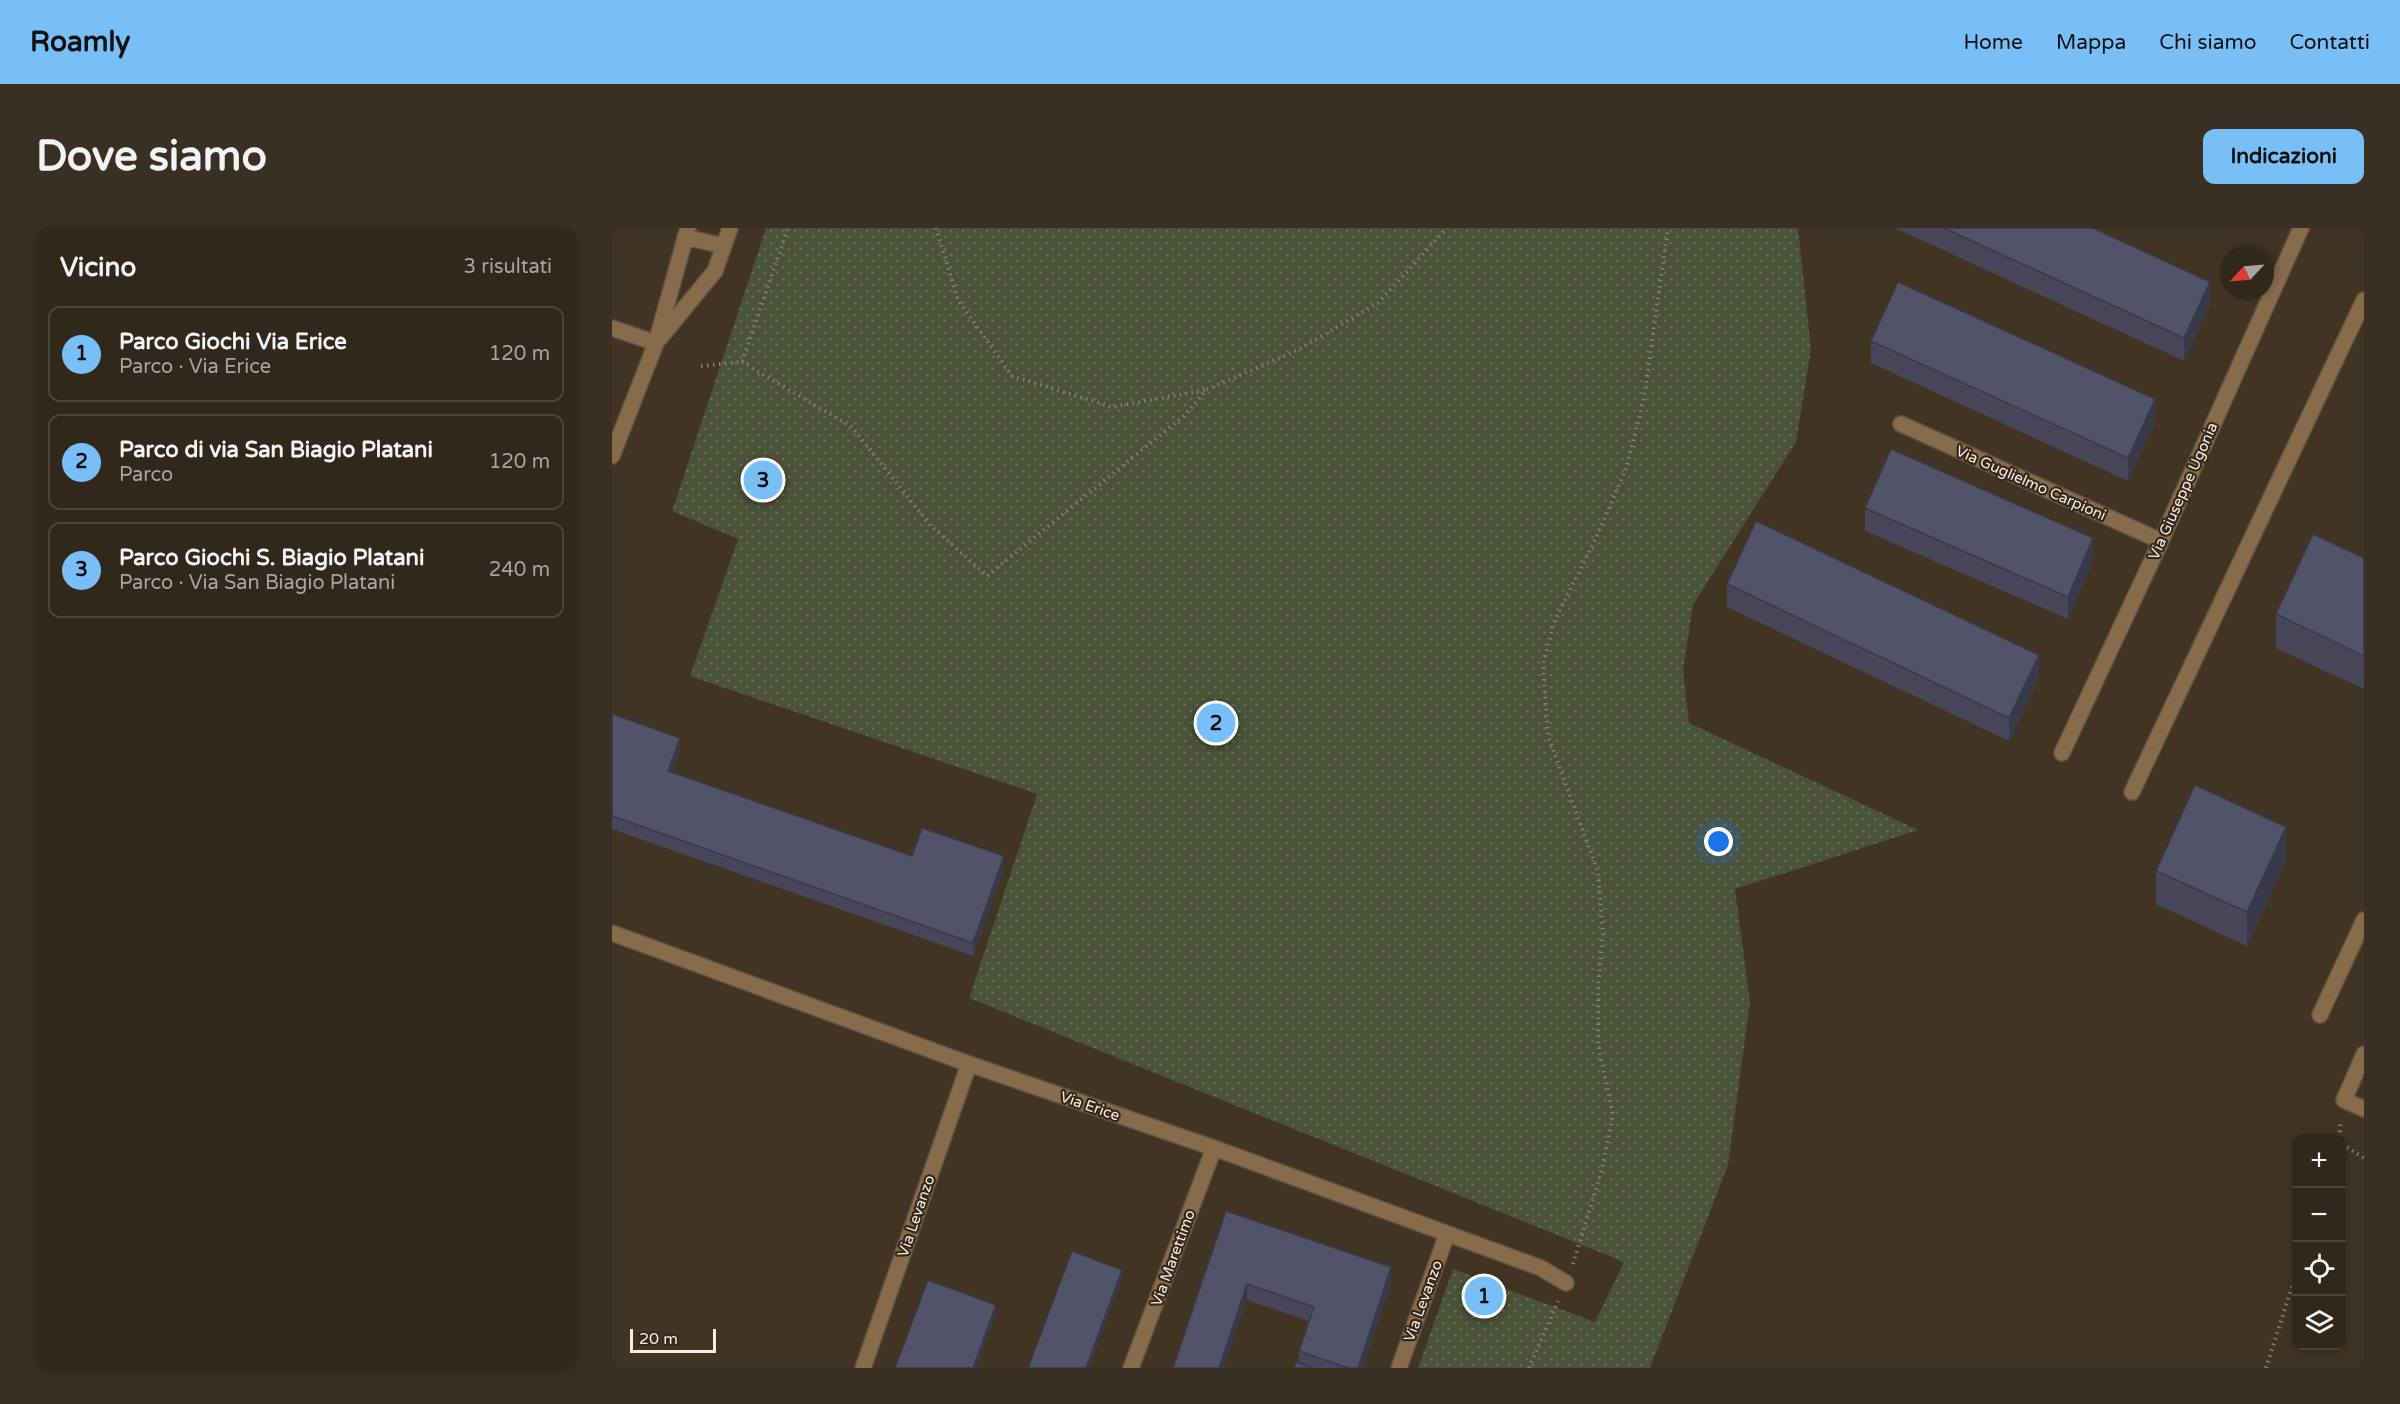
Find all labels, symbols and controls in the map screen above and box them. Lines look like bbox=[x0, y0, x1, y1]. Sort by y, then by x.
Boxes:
text: Roamly bbox=[30, 25, 130, 59]
text: Home bbox=[1963, 30, 2023, 55]
text: Mappa bbox=[2056, 30, 2126, 55]
text: Chi siamo bbox=[2159, 30, 2257, 55]
text: Contatti bbox=[2290, 30, 2370, 55]
button: Indicazioni bbox=[2203, 129, 2364, 184]
text: Dove siamo bbox=[36, 131, 267, 182]
north arrow bbox=[2220, 246, 2274, 300]
text: Vicino bbox=[60, 252, 136, 283]
text: 3 risultati bbox=[464, 255, 552, 279]
text: Parco Giochi Via Erice bbox=[119, 329, 347, 355]
text: 1 bbox=[75, 342, 88, 366]
text: 120 m bbox=[489, 342, 550, 366]
text: Parco · Via Erice bbox=[119, 355, 271, 379]
street label: Via Giuseppe Ugonia bbox=[2145, 419, 2221, 563]
text: Parco di via San Biagio Platani bbox=[119, 437, 433, 463]
street label: Via Guglielmo Carpioni bbox=[1953, 442, 2109, 524]
text: 2 bbox=[75, 450, 88, 474]
text: 120 m bbox=[489, 450, 550, 474]
pin: 3 bbox=[744, 458, 782, 502]
text: Parco bbox=[119, 463, 173, 487]
text: Parco Giochi S. Biagio Platani bbox=[119, 545, 424, 571]
text: 3 bbox=[75, 558, 88, 582]
text: 240 m bbox=[489, 558, 550, 582]
text: Parco · Via San Biagio Platani bbox=[119, 571, 395, 595]
pin: 2 bbox=[1196, 700, 1236, 746]
your location bbox=[1704, 827, 1733, 856]
street label: Via Erice bbox=[1058, 1087, 1122, 1125]
map controls bbox=[2292, 1134, 2346, 1350]
button: + bbox=[2292, 1134, 2346, 1188]
street label: Via Levanzo bbox=[894, 1173, 938, 1259]
button: − bbox=[2292, 1188, 2346, 1242]
street label: Via Marettimo bbox=[1147, 1207, 1199, 1309]
button: locate bbox=[2292, 1242, 2346, 1296]
street label: Via Levanzo bbox=[1400, 1258, 1446, 1344]
pin: 1 bbox=[1464, 1274, 1504, 1318]
button: layers bbox=[2292, 1296, 2346, 1350]
scale bar bbox=[630, 1326, 716, 1354]
text: 20 m bbox=[639, 1329, 678, 1349]

